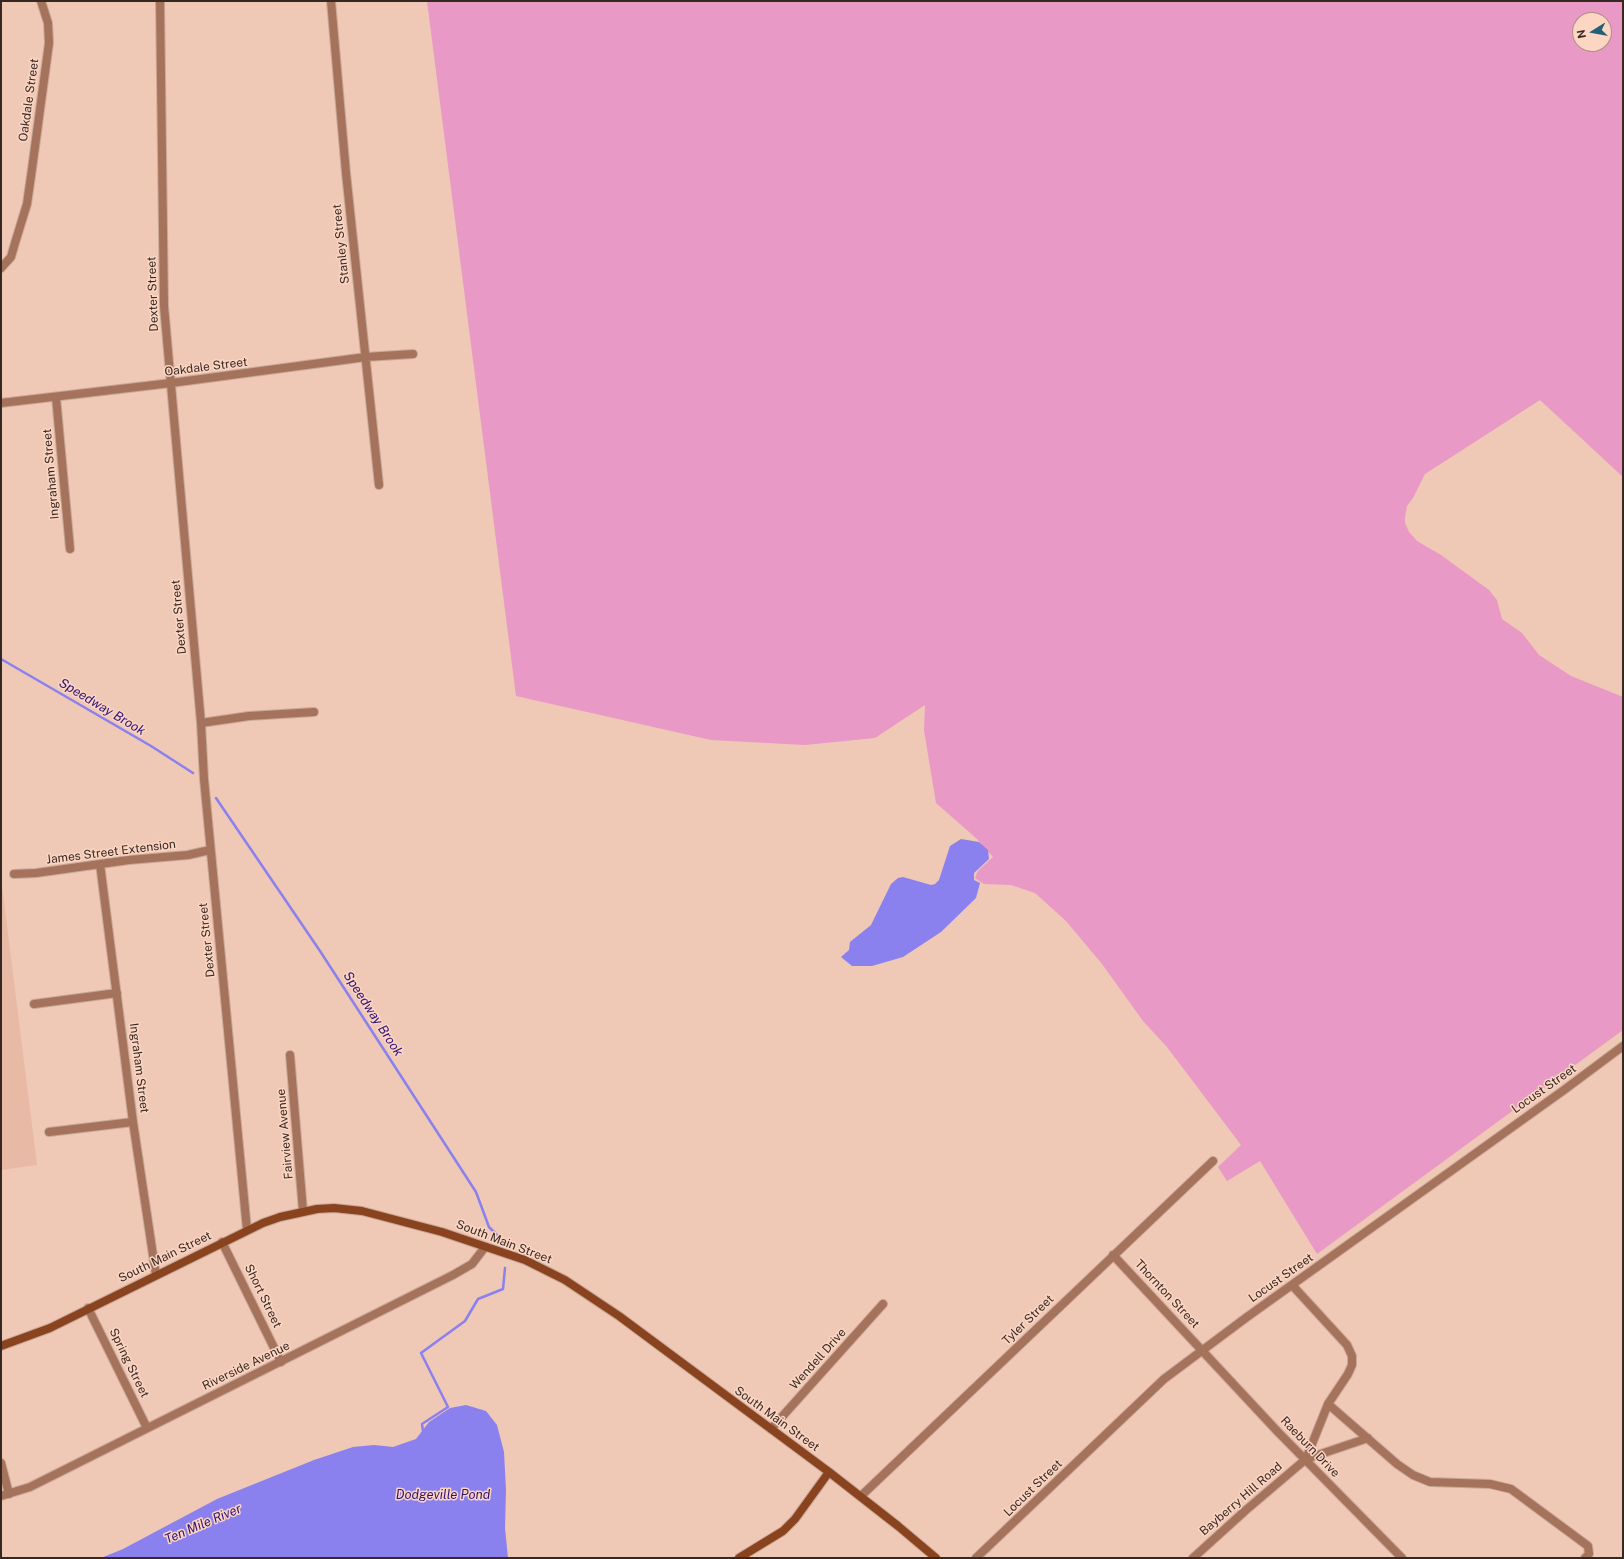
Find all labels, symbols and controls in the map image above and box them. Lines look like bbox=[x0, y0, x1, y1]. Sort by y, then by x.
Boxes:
north arrow bbox=[1572, 12, 1612, 52]
text: N bbox=[1574, 29, 1588, 39]
street label: Oakdale Street bbox=[16, 58, 42, 142]
street label: Stanley Street bbox=[330, 203, 352, 285]
street label: Dexter Street bbox=[144, 256, 162, 332]
street label: Oakdale Street bbox=[164, 355, 248, 379]
street label: Ingraham Street bbox=[40, 428, 62, 520]
street label: Dexter Street bbox=[169, 579, 189, 655]
water label: Speedway Brook bbox=[56, 675, 148, 739]
street label: James Street Extension bbox=[46, 837, 176, 867]
street label: Dexter Street bbox=[196, 902, 218, 978]
water label: Speedway Brook bbox=[340, 969, 406, 1059]
street label: Ingraham Street bbox=[126, 1022, 152, 1114]
street label: Locust Street bbox=[1509, 1061, 1579, 1117]
street label: Fairview Avenue bbox=[274, 1088, 296, 1180]
street label: South Main Street bbox=[454, 1217, 554, 1267]
street label: South Main Street bbox=[116, 1228, 214, 1286]
street label: Locust Street bbox=[1246, 1250, 1316, 1306]
street label: Thornton Street bbox=[1132, 1257, 1202, 1331]
street label: Short Street bbox=[241, 1262, 285, 1330]
street label: Tyler Street bbox=[999, 1292, 1057, 1348]
street label: Wendell Drive bbox=[787, 1325, 849, 1393]
street label: Spring Street bbox=[106, 1326, 152, 1400]
street label: Riverside Avenue bbox=[200, 1339, 292, 1393]
street label: South Main Street bbox=[732, 1383, 822, 1455]
street label: Raeburn Drive bbox=[1277, 1414, 1343, 1480]
street label: Locust Street bbox=[1001, 1457, 1065, 1519]
street label: Bayberry Hill Road bbox=[1197, 1459, 1285, 1539]
water label: Dodgeville Pond bbox=[396, 1487, 490, 1503]
water label: Ten Mile River bbox=[162, 1501, 244, 1547]

